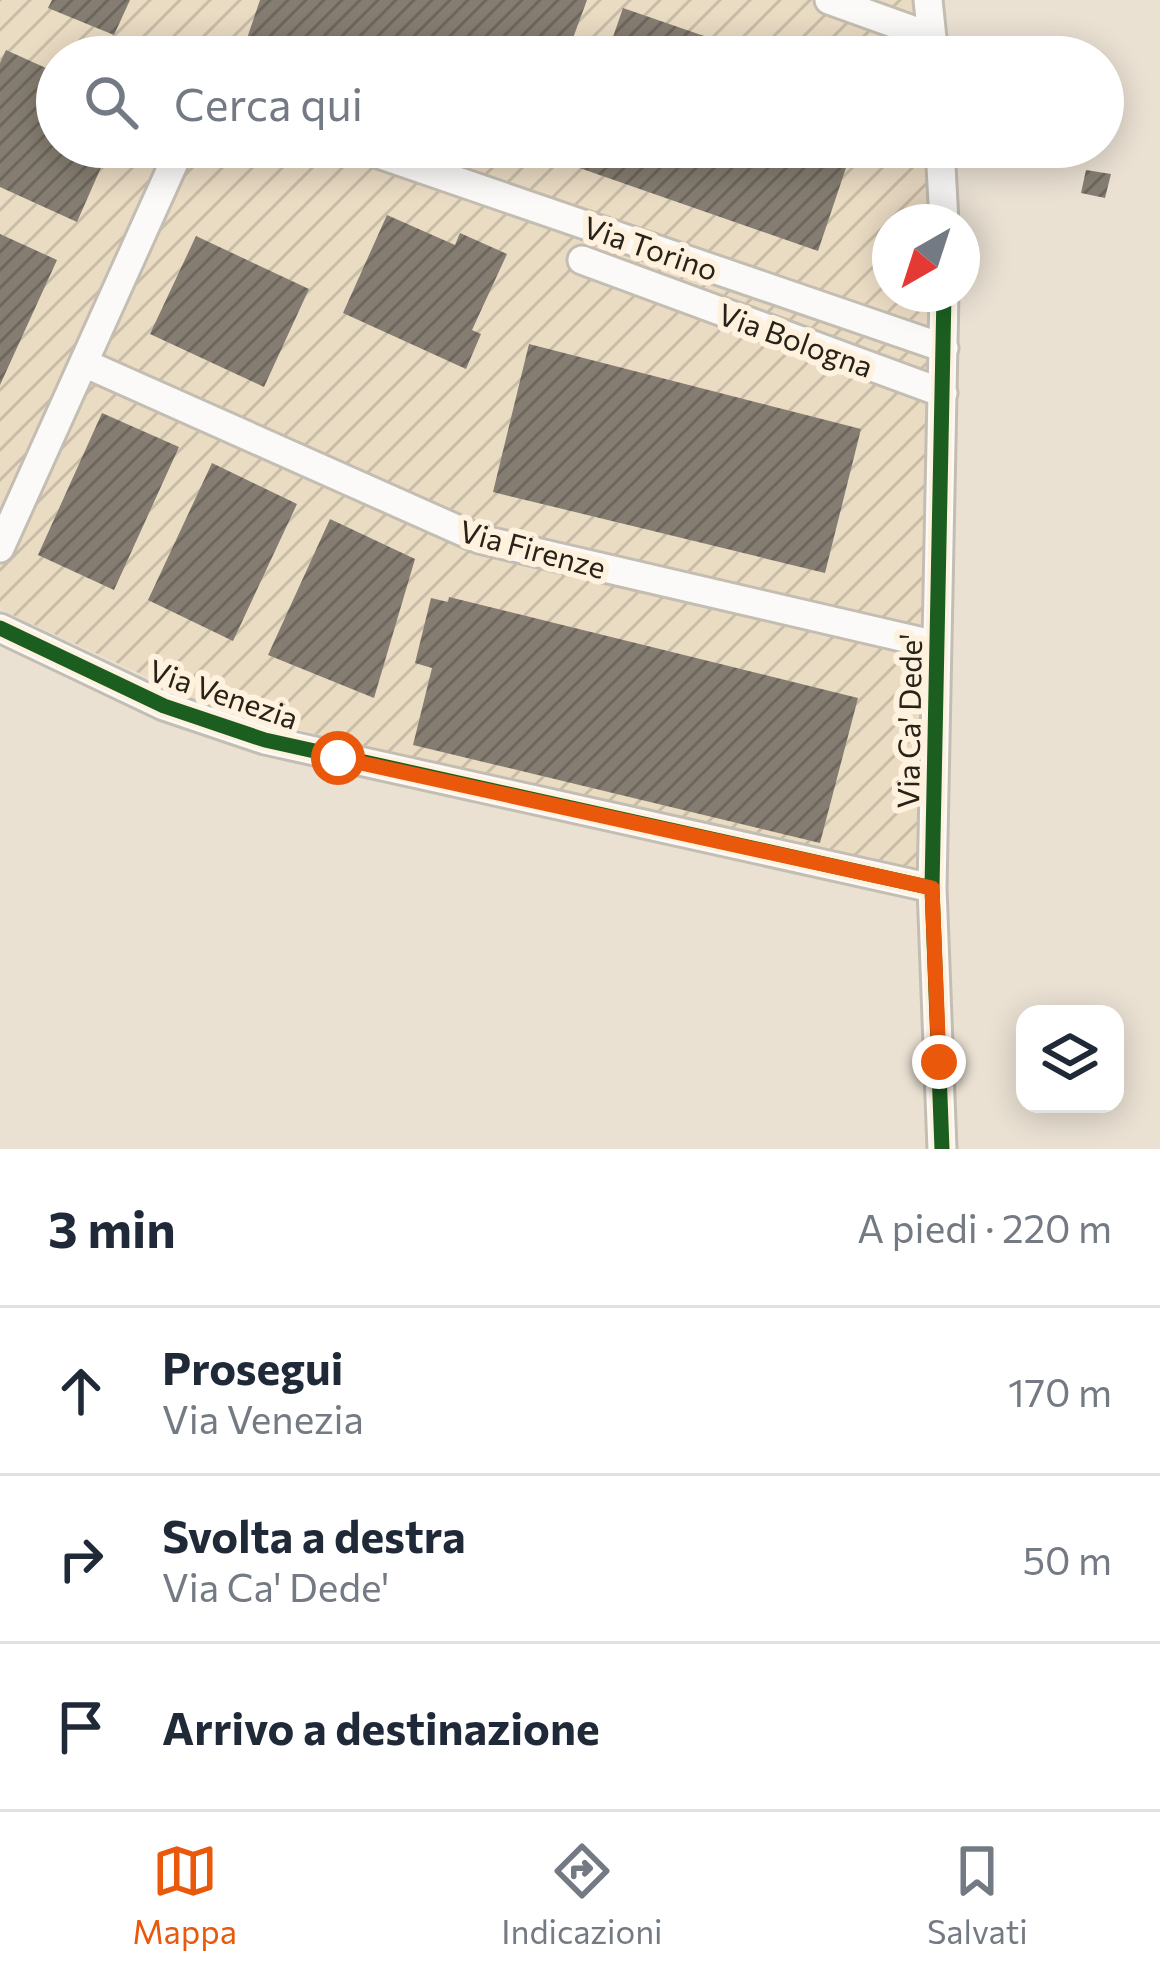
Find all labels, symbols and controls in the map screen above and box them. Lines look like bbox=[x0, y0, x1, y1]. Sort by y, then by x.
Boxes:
search box bbox=[36, 36, 1124, 168]
icon: search bbox=[78, 69, 144, 135]
text: Cerca qui bbox=[174, 75, 363, 130]
north arrow bbox=[872, 204, 980, 312]
street label: Via Torino bbox=[579, 207, 723, 287]
street label: Via Bologna bbox=[714, 294, 878, 384]
street label: Via Firenze bbox=[456, 511, 610, 585]
street label: Via Ca' Dede' bbox=[888, 633, 928, 809]
street label: Via Venezia bbox=[145, 650, 303, 736]
route start bbox=[311, 731, 365, 785]
map controls bbox=[1016, 1005, 1124, 1113]
button: layers bbox=[1016, 1005, 1124, 1113]
route end bbox=[912, 1035, 966, 1089]
text: 3 min bbox=[48, 1196, 176, 1259]
text: A piedi · 220 m bbox=[857, 1203, 1112, 1251]
text: Prosegui bbox=[162, 1339, 343, 1394]
icon: ahead bbox=[48, 1358, 114, 1424]
text: 170 m bbox=[1008, 1367, 1112, 1415]
text: Via Venezia bbox=[162, 1394, 364, 1442]
text: Svolta a destra bbox=[162, 1507, 466, 1562]
icon: right bbox=[48, 1526, 114, 1592]
text: 50 m bbox=[1023, 1535, 1112, 1583]
text: Via Ca' Dede' bbox=[162, 1562, 389, 1610]
icon: arrive bbox=[48, 1694, 114, 1760]
text: Arrivo a destinazione bbox=[162, 1699, 600, 1754]
tab: Mappa bbox=[132, 1838, 237, 1951]
tab: Indicazioni bbox=[501, 1838, 663, 1951]
tab: Salvati bbox=[927, 1838, 1028, 1951]

